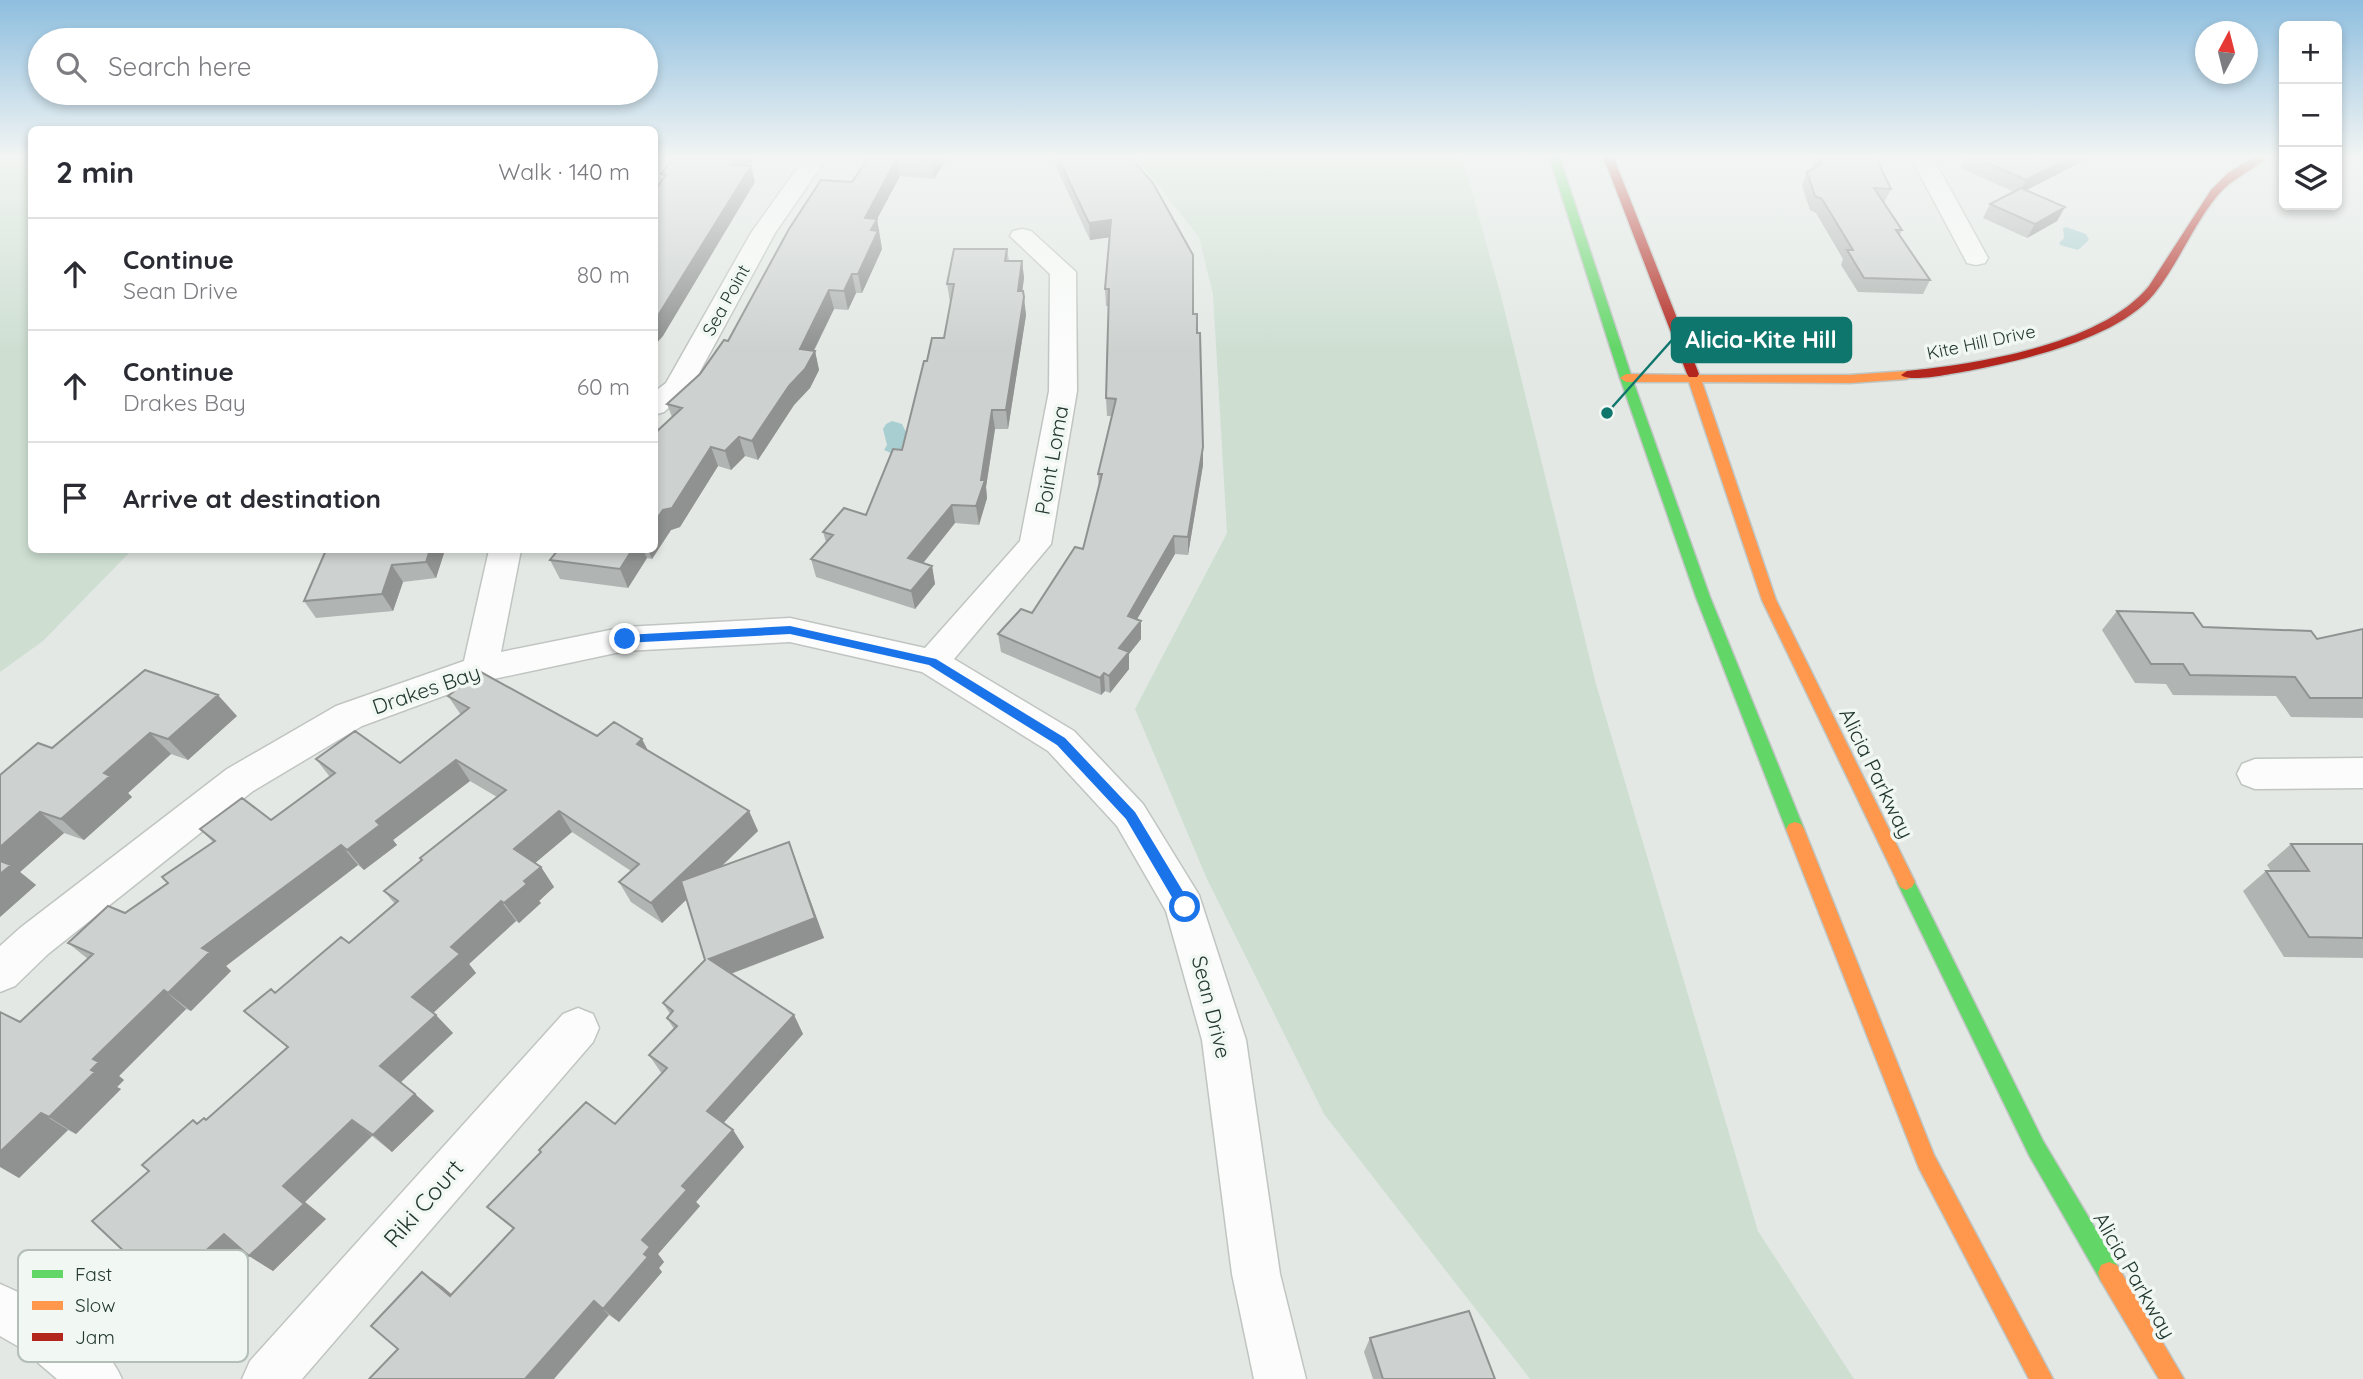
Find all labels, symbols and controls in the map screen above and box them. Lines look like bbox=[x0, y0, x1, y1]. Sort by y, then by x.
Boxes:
north arrow bbox=[2195, 21, 2258, 84]
map controls bbox=[2279, 21, 2342, 210]
button: + bbox=[2279, 21, 2342, 84]
search box bbox=[28, 28, 658, 105]
icon: search bbox=[52, 48, 90, 86]
text: Search here bbox=[108, 50, 252, 83]
button: − bbox=[2279, 84, 2342, 147]
button: layers bbox=[2279, 147, 2342, 210]
text: 2 min bbox=[56, 153, 134, 191]
text: Walk · 140 m bbox=[498, 157, 630, 186]
text: Continue bbox=[123, 243, 234, 276]
icon: ahead bbox=[56, 255, 94, 293]
text: 80 m bbox=[577, 260, 630, 289]
street label: Sea Point bbox=[697, 260, 755, 340]
text: Sean Drive bbox=[123, 276, 238, 305]
callout: Alicia-Kite Hill bbox=[1672, 318, 1851, 362]
street label: Kite Hill Drive bbox=[1925, 319, 2037, 365]
text: Alicia-Kite Hill bbox=[1685, 325, 1837, 354]
text: Continue bbox=[123, 355, 234, 388]
icon: ahead bbox=[56, 367, 94, 405]
text: 60 m bbox=[577, 372, 630, 401]
text: Drakes Bay bbox=[123, 388, 246, 417]
street label: Point Loma bbox=[1029, 403, 1073, 517]
icon: arrive bbox=[56, 479, 94, 517]
text: Arrive at destination bbox=[123, 482, 381, 515]
route end bbox=[609, 623, 640, 654]
street label: Drakes Bay bbox=[369, 658, 483, 720]
street label: Alicia Parkway bbox=[1834, 704, 1920, 842]
route start bbox=[1169, 891, 1200, 922]
street label: Sean Drive bbox=[1187, 953, 1237, 1061]
street label: Riki Court bbox=[377, 1153, 469, 1253]
street label: Alicia Parkway bbox=[2088, 1207, 2182, 1343]
legend bbox=[18, 1250, 248, 1362]
text: Fast bbox=[75, 1262, 112, 1286]
text: Slow bbox=[75, 1293, 116, 1317]
text: Jam bbox=[75, 1325, 115, 1349]

